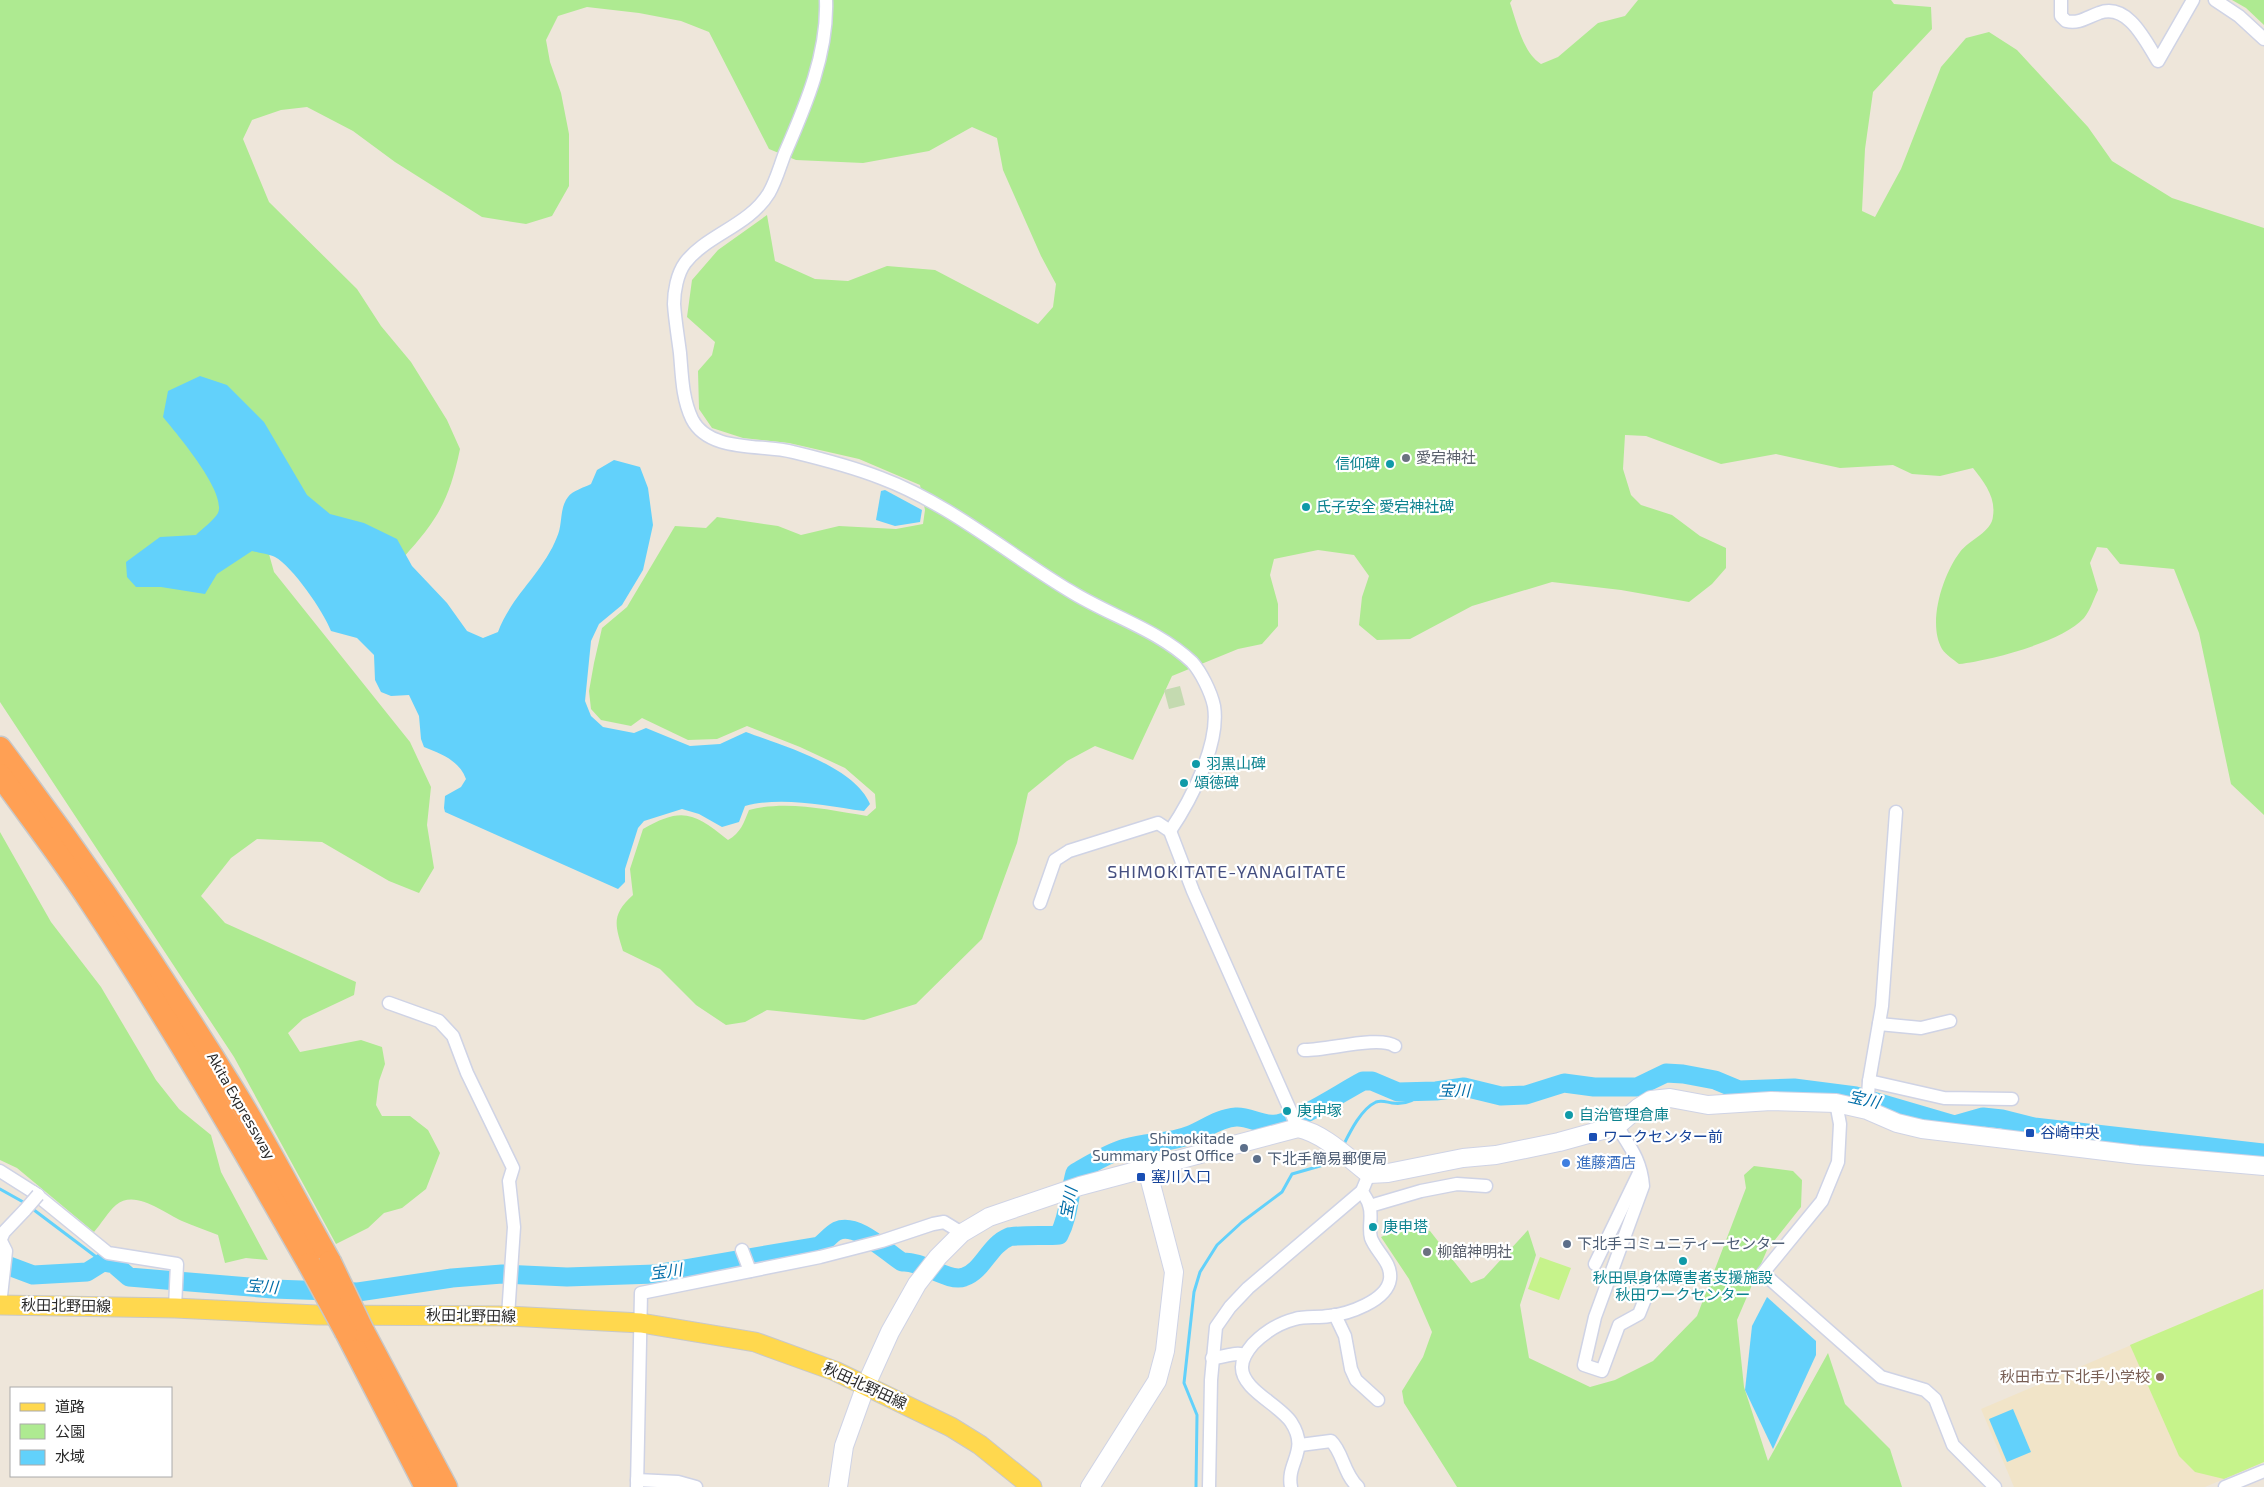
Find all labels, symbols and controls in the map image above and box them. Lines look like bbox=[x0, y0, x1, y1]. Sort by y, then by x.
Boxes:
place label: 愛宕神社 bbox=[1416, 448, 1476, 466]
marker: 愛宕神社 bbox=[1400, 452, 1412, 464]
place label: 信仰碑 bbox=[1335, 454, 1380, 472]
marker: 信仰碑 bbox=[1384, 458, 1396, 470]
place label: 氏子安全 愛宕神社碑 bbox=[1316, 497, 1454, 515]
marker: 氏子安全 愛宕神社碑 bbox=[1300, 501, 1312, 513]
place label: 羽黒山碑 bbox=[1206, 754, 1266, 772]
marker: 羽黒山碑 bbox=[1190, 758, 1202, 770]
place label: 頌徳碑 bbox=[1194, 773, 1239, 791]
marker: 頌徳碑 bbox=[1178, 777, 1190, 789]
district label: SHIMOKITATE-YANAGITATE bbox=[1107, 860, 1347, 882]
street label: Akita Expressway bbox=[204, 1049, 280, 1162]
water label: 宝川 bbox=[1438, 1080, 1472, 1099]
water label: 宝川 bbox=[1846, 1086, 1884, 1112]
place label: 庚申塚 bbox=[1297, 1101, 1342, 1119]
marker: 庚申塚 bbox=[1281, 1105, 1293, 1117]
place label: 自治管理倉庫 bbox=[1579, 1105, 1669, 1123]
marker: 自治管理倉庫 bbox=[1563, 1109, 1575, 1121]
place label: 谷崎中央 bbox=[2040, 1123, 2100, 1141]
place label: ワークセンター前 bbox=[1603, 1127, 1723, 1145]
marker: 谷崎中央 bbox=[2024, 1127, 2036, 1139]
place label: Shimokitade Summary Post Office bbox=[1092, 1129, 1234, 1164]
marker: ワークセンター前 bbox=[1587, 1131, 1599, 1143]
marker: Shimokitade Summary Post Office bbox=[1238, 1142, 1250, 1154]
place label: 下北手簡易郵便局 bbox=[1267, 1149, 1387, 1167]
marker: 下北手簡易郵便局 bbox=[1251, 1153, 1263, 1165]
place label: 進藤酒店 bbox=[1576, 1153, 1636, 1171]
marker: 進藤酒店 bbox=[1560, 1157, 1572, 1169]
place label: 塞川入口 bbox=[1151, 1167, 1211, 1185]
marker: 塞川入口 bbox=[1135, 1171, 1147, 1183]
water label: 宝川 bbox=[1055, 1183, 1080, 1220]
place label: 庚申塔 bbox=[1383, 1217, 1428, 1235]
marker: 庚申塔 bbox=[1367, 1221, 1379, 1233]
place label: 下北手コミュニティーセンター bbox=[1577, 1234, 1786, 1252]
marker: 下北手コミュニティーセンター bbox=[1561, 1238, 1573, 1250]
place label: 柳舘神明社 bbox=[1437, 1242, 1512, 1260]
marker: 柳舘神明社 bbox=[1421, 1246, 1433, 1258]
marker: 秋田県身体障害者支援施設 秋田ワークセンター bbox=[1677, 1255, 1689, 1267]
water label: 宝川 bbox=[649, 1259, 685, 1282]
place label: 秋田県身体障害者支援施設 秋田ワークセンター bbox=[1593, 1268, 1773, 1303]
water label: 宝川 bbox=[245, 1275, 281, 1296]
street label: 秋田北野田線 bbox=[21, 1295, 111, 1315]
street label: 秋田北野田線 bbox=[426, 1305, 516, 1325]
street label: 秋田北野田線 bbox=[821, 1358, 910, 1412]
place label: 秋田市立下北手小学校 bbox=[2000, 1367, 2150, 1385]
marker: 秋田市立下北手小学校 bbox=[2154, 1371, 2166, 1383]
legend bbox=[10, 1387, 172, 1477]
text: 道路 bbox=[55, 1397, 85, 1415]
text: 公園 bbox=[55, 1422, 85, 1440]
text: 水域 bbox=[55, 1447, 85, 1465]

